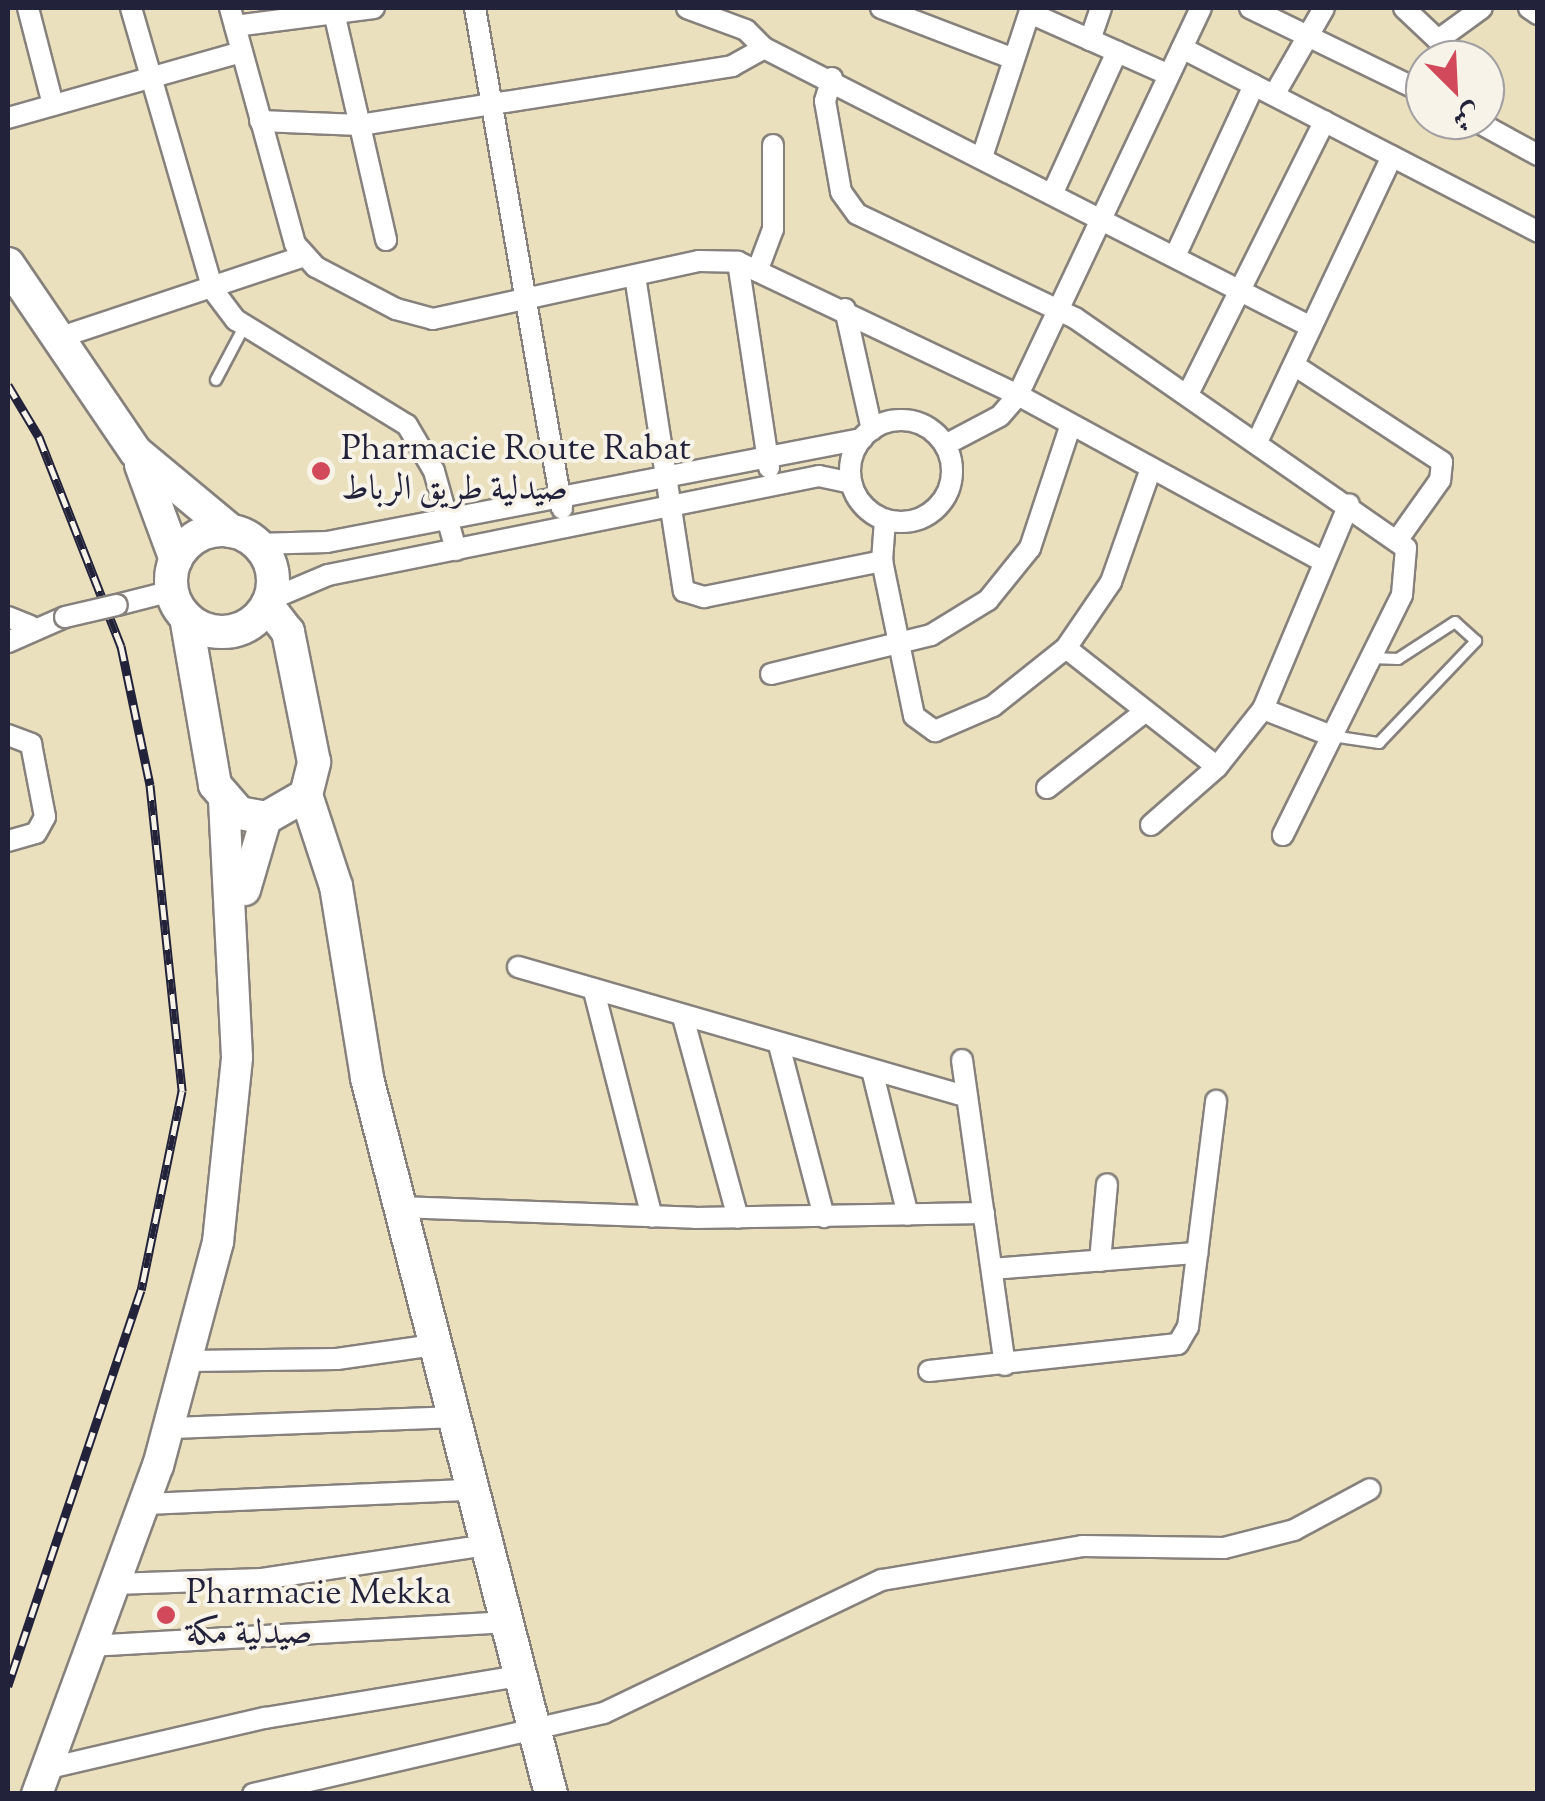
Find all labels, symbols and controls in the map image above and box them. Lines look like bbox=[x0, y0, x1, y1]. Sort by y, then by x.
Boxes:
north arrow bbox=[1405, 40, 1505, 140]
text: ش bbox=[1446, 92, 1487, 140]
place label: Pharmacie Route Rabat صيدلية طريق الرباط bbox=[341, 430, 691, 512]
marker: Pharmacie Route Rabat صيدلية طريق الرباط bbox=[310, 460, 332, 482]
place label: Pharmacie Mekka صيدلية مكة bbox=[186, 1574, 451, 1656]
marker: Pharmacie Mekka صيدلية مكة bbox=[155, 1604, 177, 1626]

